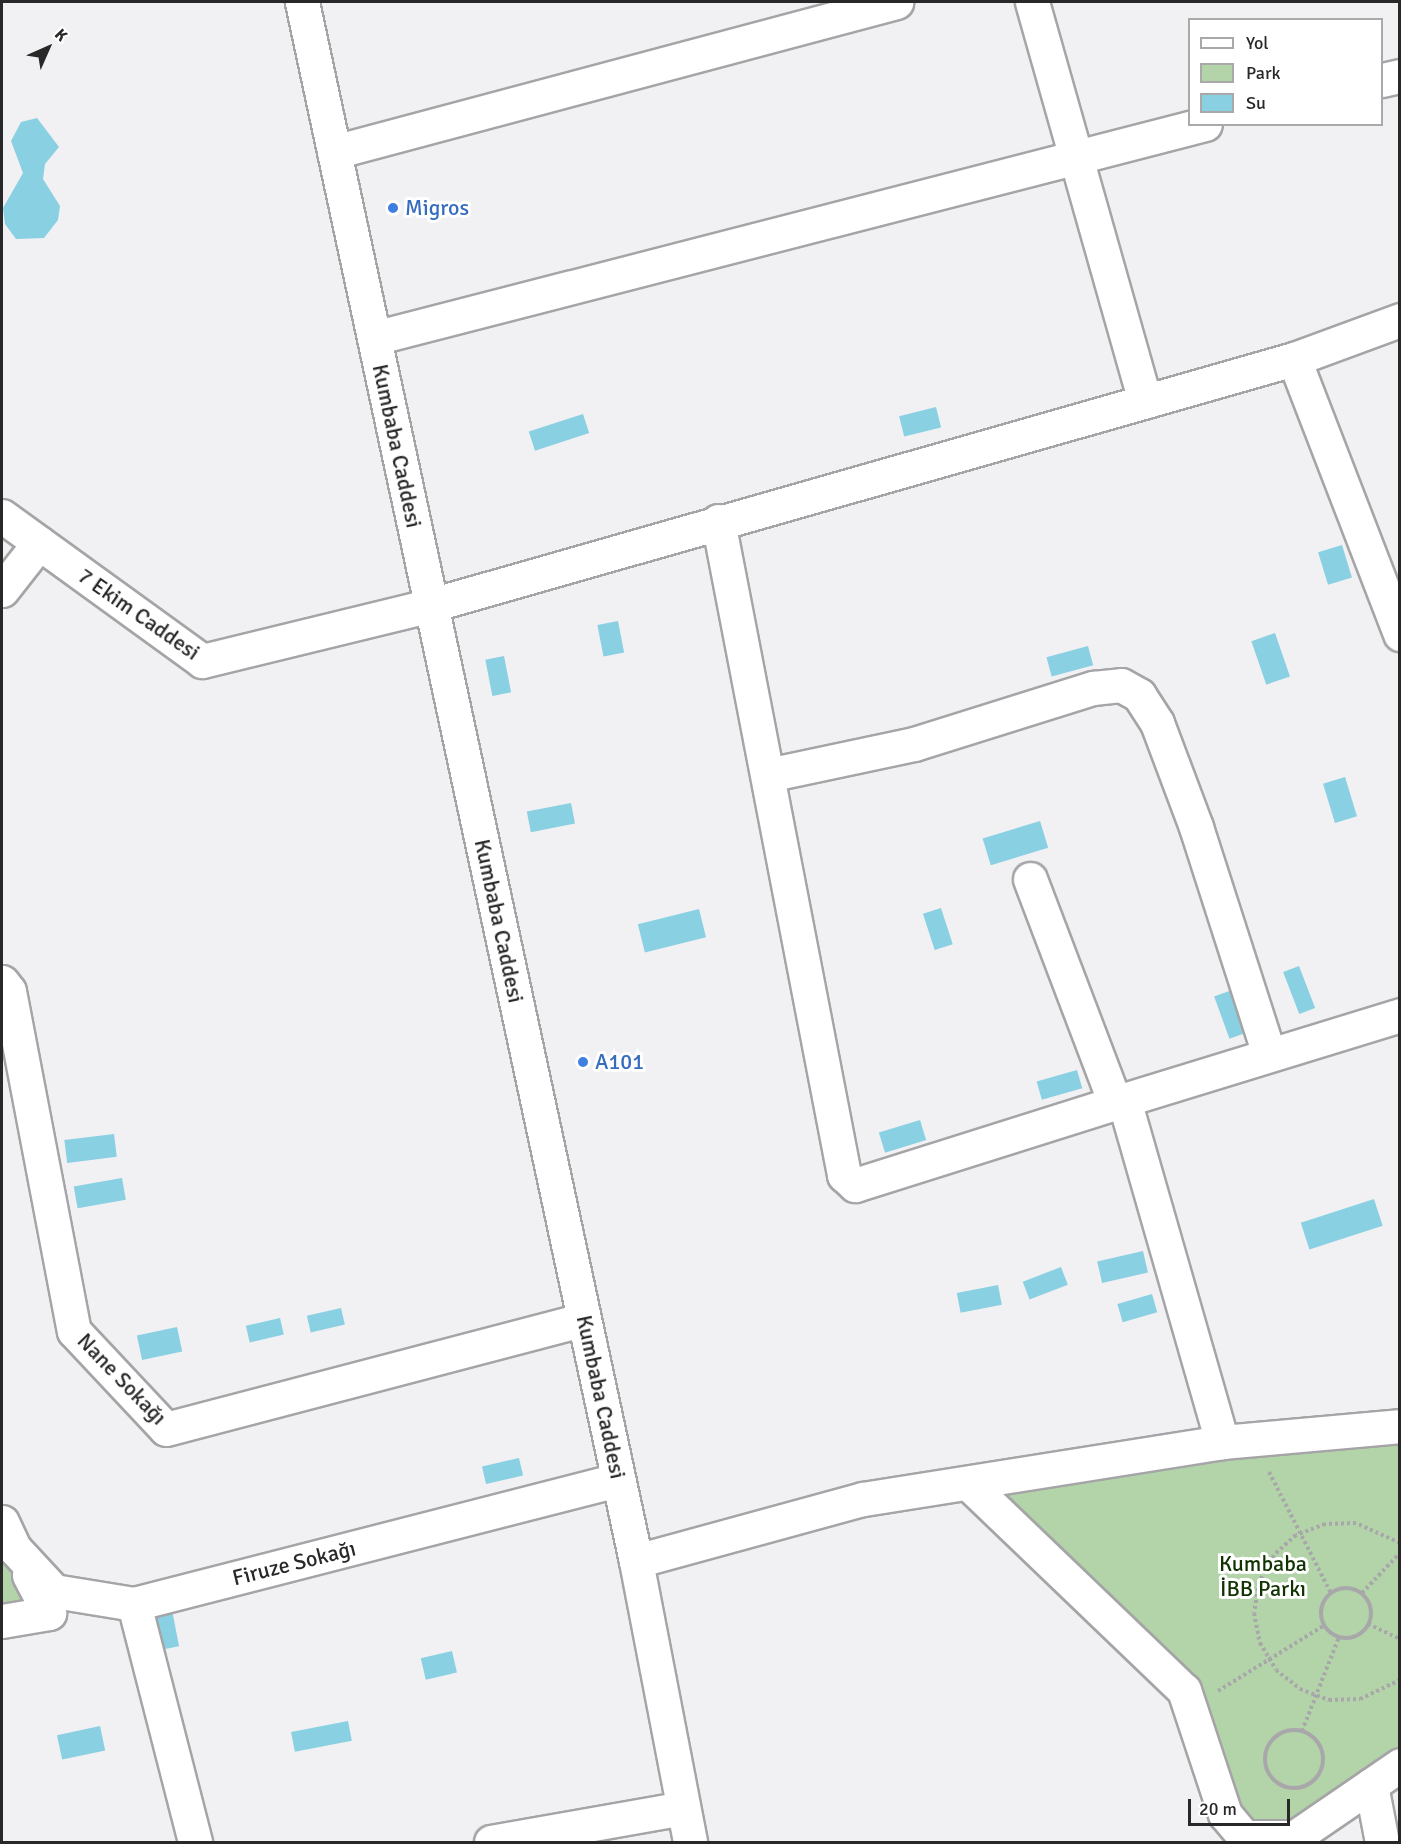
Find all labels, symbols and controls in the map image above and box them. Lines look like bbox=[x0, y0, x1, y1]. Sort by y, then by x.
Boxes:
north arrow bbox=[18, 18, 78, 78]
legend bbox=[1188, 18, 1383, 126]
text: K bbox=[50, 25, 71, 46]
text: Yol bbox=[1246, 32, 1269, 54]
text: Park bbox=[1246, 62, 1281, 84]
text: Su bbox=[1246, 92, 1266, 114]
place label: Migros bbox=[405, 195, 469, 221]
marker: Migros bbox=[386, 201, 400, 215]
street label: Kumbaba Caddesi bbox=[367, 362, 427, 530]
street label: 7 Ekim Caddesi bbox=[73, 562, 205, 666]
street label: Kumbaba Caddesi bbox=[469, 837, 529, 1005]
place label: A101 bbox=[595, 1049, 644, 1075]
marker: A101 bbox=[576, 1055, 590, 1069]
street label: Kumbaba Caddesi bbox=[571, 1313, 631, 1481]
street label: Nane Sokağı bbox=[72, 1328, 172, 1430]
street label: Firuze Sokağı bbox=[230, 1535, 358, 1591]
park label: Kumbaba İBB Parkı bbox=[1219, 1550, 1307, 1602]
scale bar bbox=[1191, 1787, 1293, 1825]
text: 20 m bbox=[1199, 1798, 1237, 1820]

